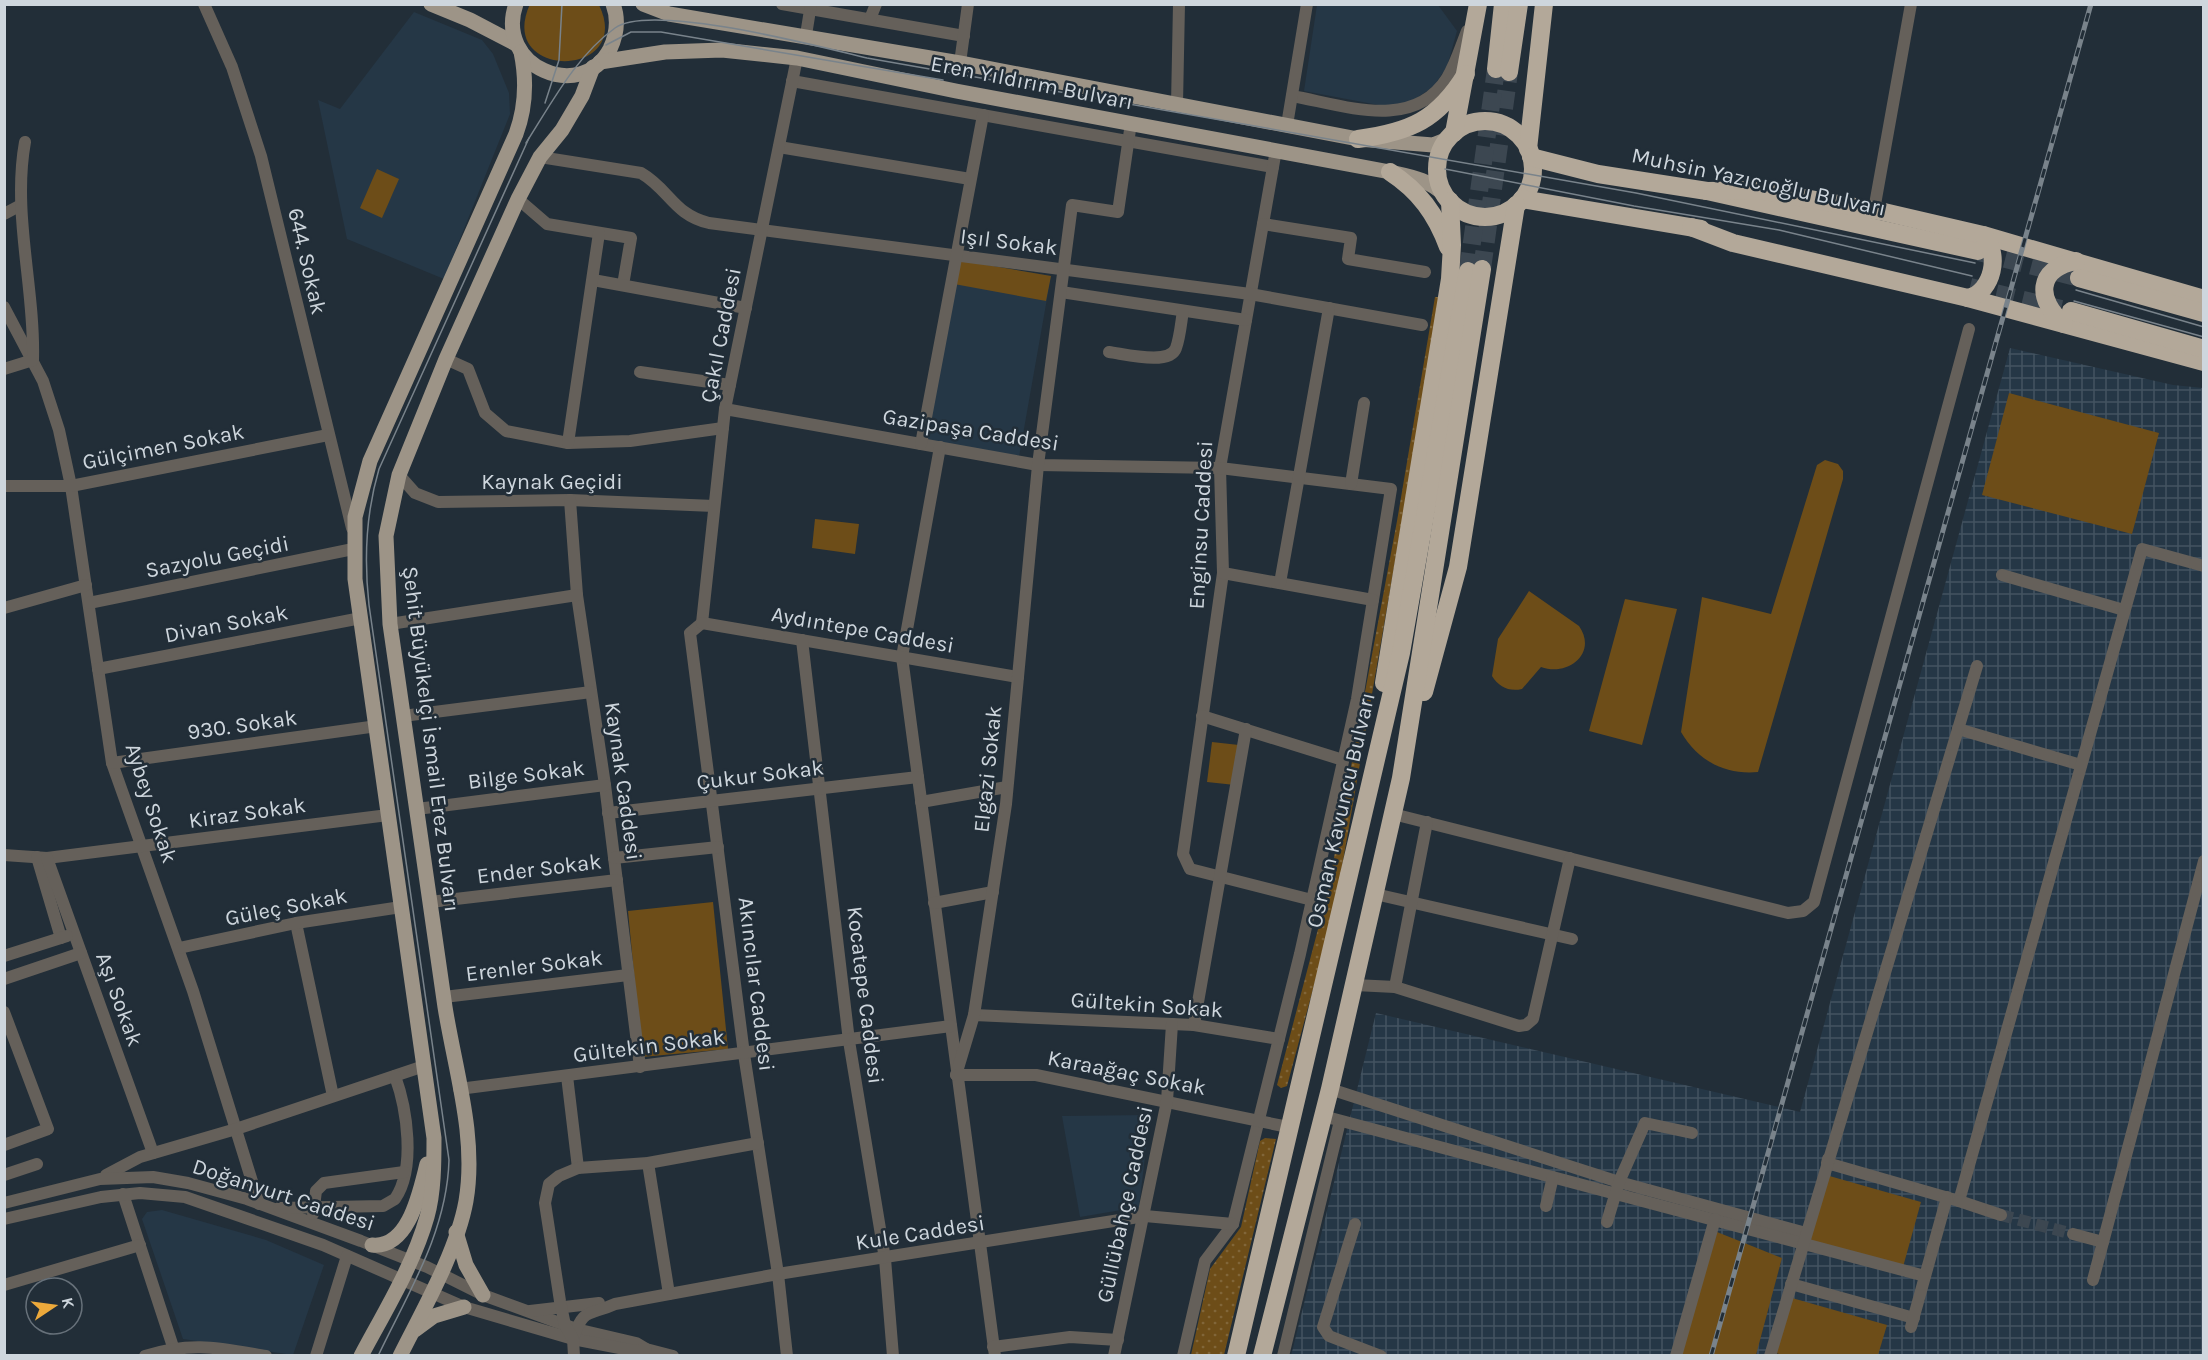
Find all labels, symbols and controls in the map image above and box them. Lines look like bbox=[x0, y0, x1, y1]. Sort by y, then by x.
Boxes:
street label: Eren Yıldırım Bulvarı bbox=[928, 51, 1135, 115]
street label: Muhsin Yazıcıoğlu Bulvarı bbox=[1629, 142, 1888, 222]
street label: 644. Sokak bbox=[282, 205, 332, 317]
street label: Işıl Sokak bbox=[959, 223, 1059, 261]
street label: Çakıl Caddesi bbox=[695, 265, 747, 405]
street label: Gazipaşa Caddesi bbox=[881, 403, 1061, 457]
street label: Gülçimen Sokak bbox=[80, 419, 246, 475]
street label: Enginsu Caddesi bbox=[1184, 440, 1218, 610]
street label: Kaynak Geçidi bbox=[481, 469, 623, 495]
street label: Sazyolu Geçidi bbox=[143, 530, 291, 584]
street label: Şehit Büyükelçi İsmail Erez Bulvarı bbox=[397, 565, 465, 913]
street label: Divan Sokak bbox=[162, 599, 290, 649]
street label: Aydıntepe Caddesi bbox=[769, 601, 956, 659]
street label: Osman Kavuncu Bulvarı bbox=[1301, 690, 1381, 930]
street label: Kaynak Caddesi bbox=[599, 700, 647, 862]
street label: 930. Sokak bbox=[186, 704, 299, 746]
street label: Elgazi Sokak bbox=[968, 704, 1008, 834]
street label: Aybey Sokak bbox=[119, 740, 183, 866]
street label: Çukur Sokak bbox=[695, 754, 825, 796]
street label: Bilge Sokak bbox=[466, 755, 586, 795]
street label: Kiraz Sokak bbox=[187, 792, 307, 834]
street label: Ender Sokak bbox=[475, 848, 603, 890]
street label: Güleç Sokak bbox=[223, 882, 349, 932]
street label: Akıncılar Caddesi bbox=[732, 896, 780, 1073]
street label: Kocatepe Caddesi bbox=[841, 905, 889, 1085]
street label: Erenler Sokak bbox=[464, 945, 604, 987]
street label: Aşı Sokak bbox=[90, 949, 148, 1050]
street label: Gültekin Sokak bbox=[1070, 987, 1224, 1023]
street label: Gültekin Sokak bbox=[572, 1024, 727, 1068]
street label: Karaağaç Sokak bbox=[1045, 1045, 1208, 1101]
street label: Güllübahçe Caddesi bbox=[1091, 1103, 1159, 1305]
street label: Doğanyurt Caddesi bbox=[189, 1153, 378, 1237]
street label: Kule Caddesi bbox=[854, 1210, 987, 1256]
north arrow bbox=[24, 1276, 84, 1336]
text: K bbox=[58, 1296, 79, 1310]

